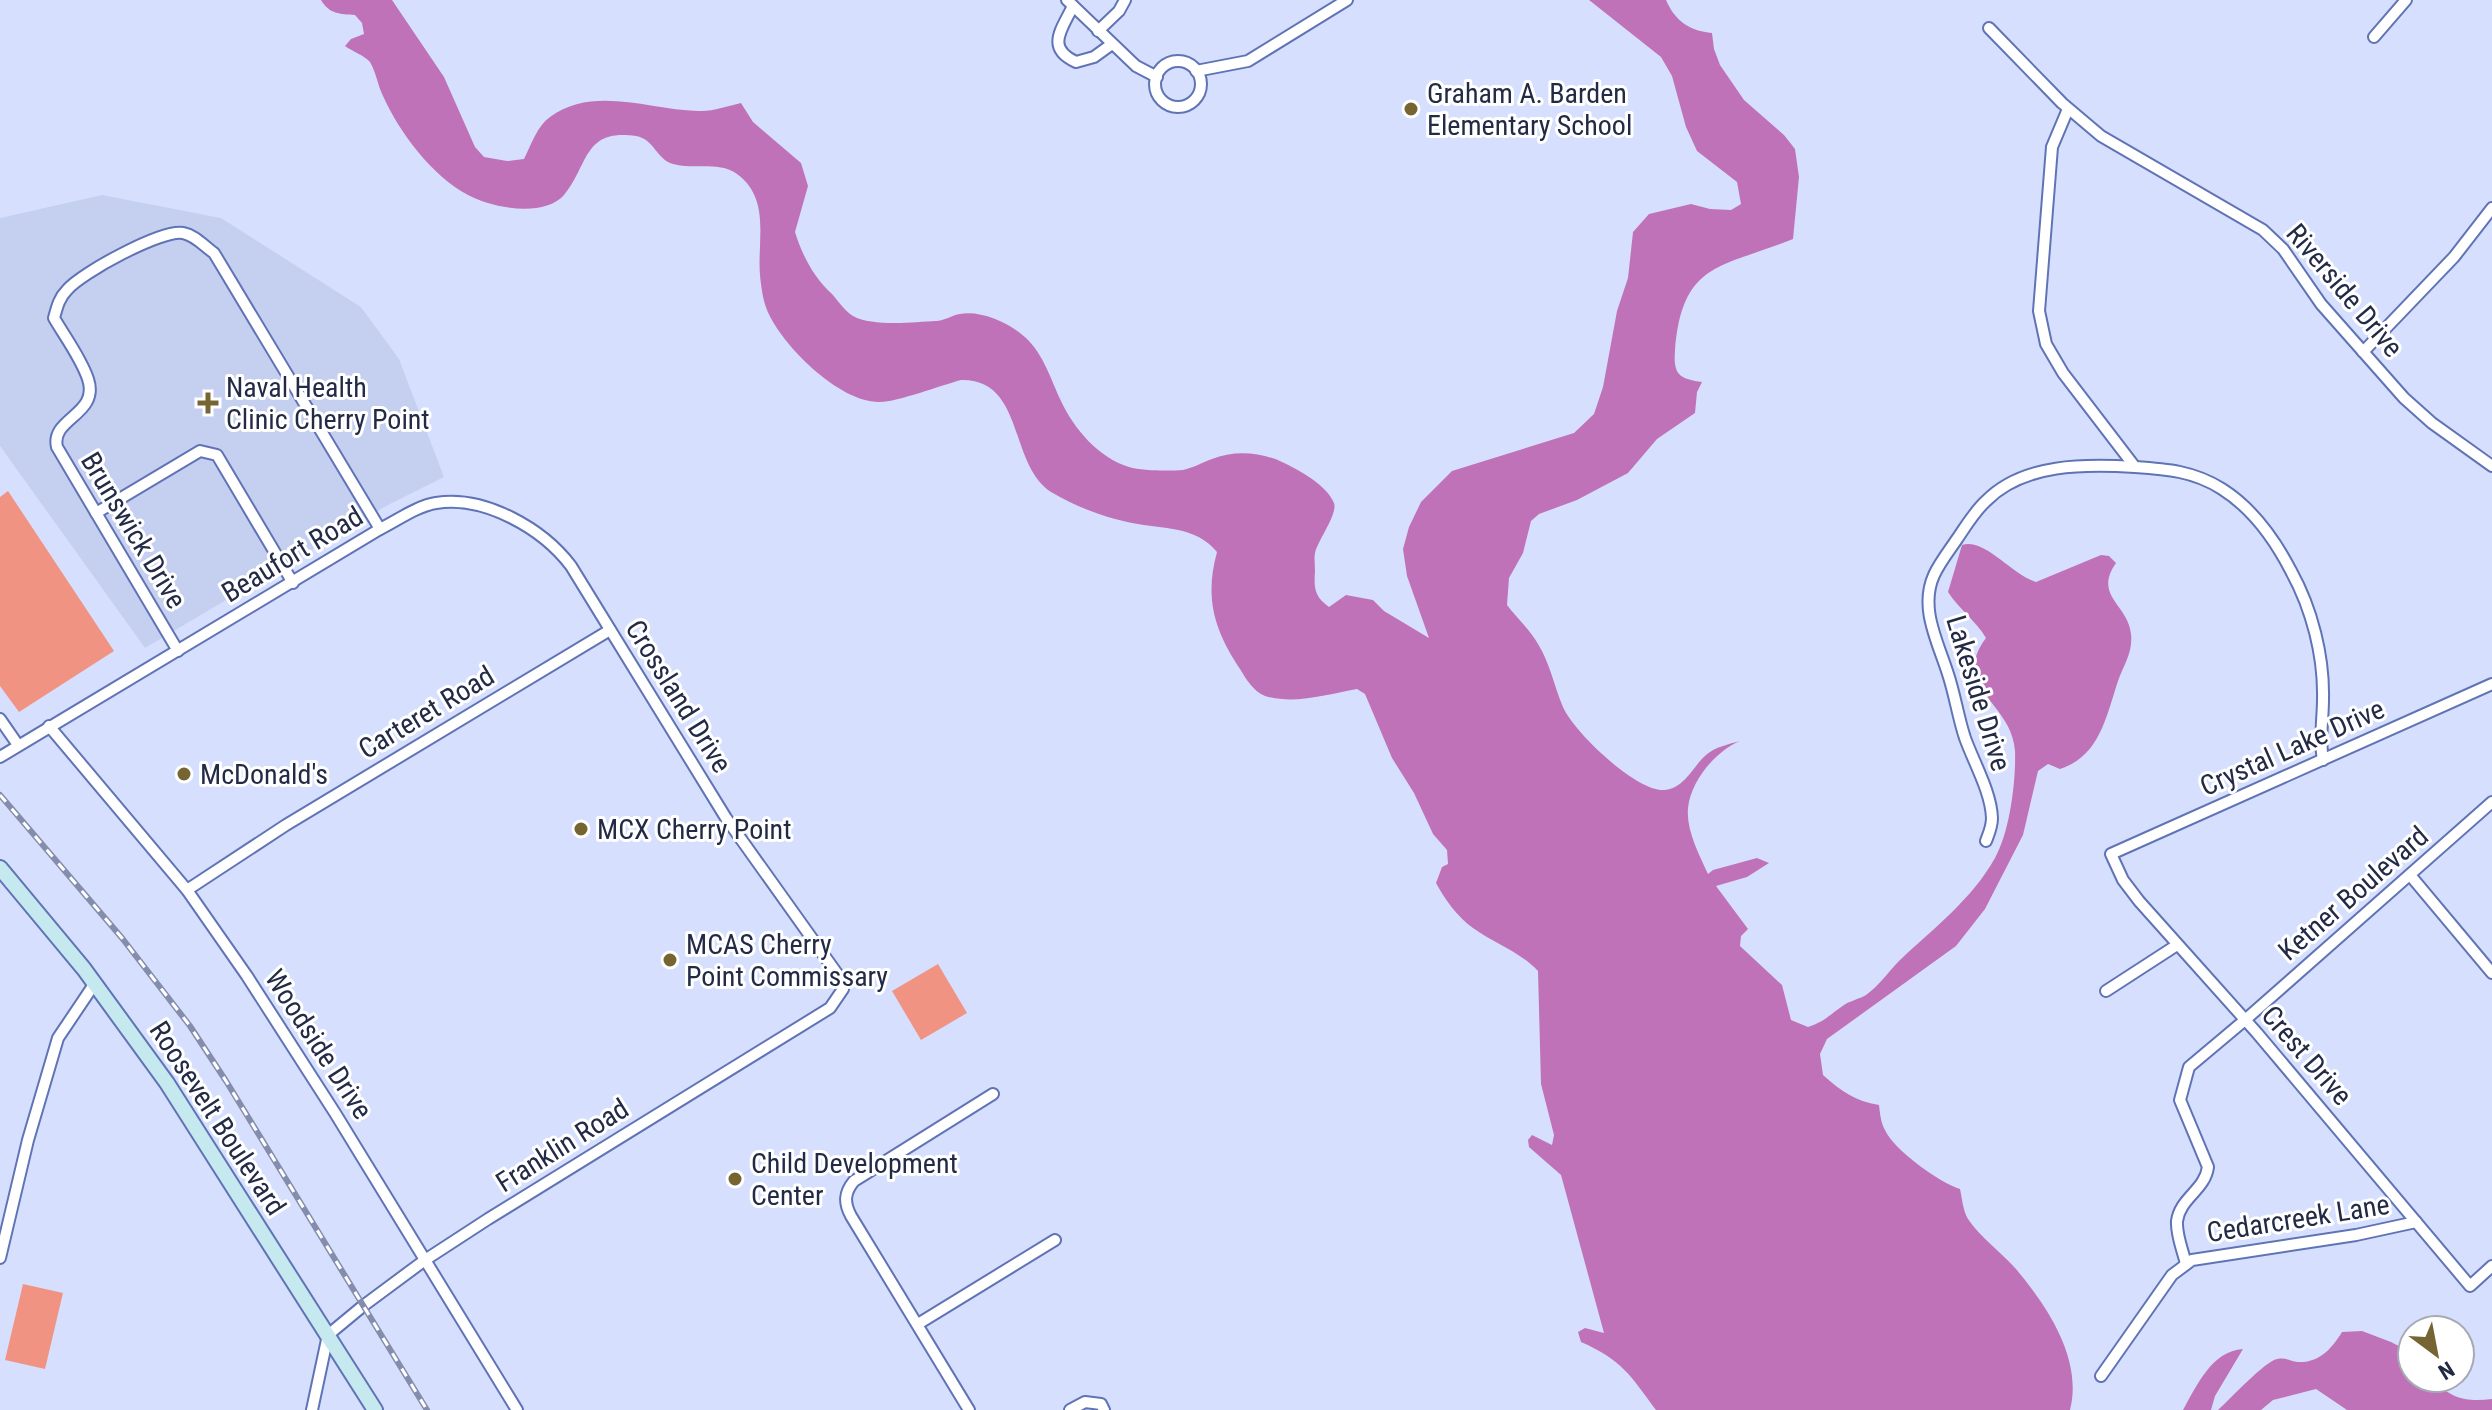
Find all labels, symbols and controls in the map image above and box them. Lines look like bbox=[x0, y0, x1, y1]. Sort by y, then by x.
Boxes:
place label: Graham A. Barden Elementary School bbox=[1427, 77, 1632, 142]
marker: Graham A. Barden Elementary School bbox=[1402, 100, 1420, 118]
street label: Riverside Drive bbox=[2280, 217, 2410, 363]
place label: Naval Health Clinic Cherry Point bbox=[226, 371, 430, 436]
marker: Naval Health Clinic Cherry Point bbox=[197, 392, 219, 414]
street label: Brunswick Drive bbox=[74, 446, 193, 614]
street label: Beaufort Road bbox=[216, 499, 369, 609]
street label: Lakeside Drive bbox=[1939, 611, 2018, 775]
street label: Crossland Drive bbox=[619, 614, 738, 778]
street label: Carteret Road bbox=[353, 659, 500, 766]
street label: Crystal Lake Drive bbox=[2195, 692, 2389, 803]
place label: McDonald's bbox=[200, 758, 328, 791]
marker: McDonald's bbox=[175, 765, 193, 783]
place label: MCX Cherry Point bbox=[597, 813, 791, 846]
street label: Ketner Boulevard bbox=[2272, 819, 2435, 967]
marker: MCX Cherry Point bbox=[572, 820, 590, 838]
place label: MCAS Cherry Point Commissary bbox=[686, 928, 888, 993]
marker: MCAS Cherry Point Commissary bbox=[661, 951, 679, 969]
street label: Woodside Drive bbox=[258, 963, 379, 1125]
street label: Crest Drive bbox=[2255, 999, 2359, 1112]
street label: Roosevelt Boulevard bbox=[143, 1015, 293, 1221]
street label: Franklin Road bbox=[490, 1092, 635, 1199]
place label: Child Development Center bbox=[751, 1147, 958, 1212]
marker: Child Development Center bbox=[726, 1170, 744, 1188]
street label: Cedarcreek Lane bbox=[2204, 1188, 2392, 1249]
north arrow bbox=[2396, 1314, 2476, 1394]
text: N bbox=[2434, 1356, 2459, 1385]

